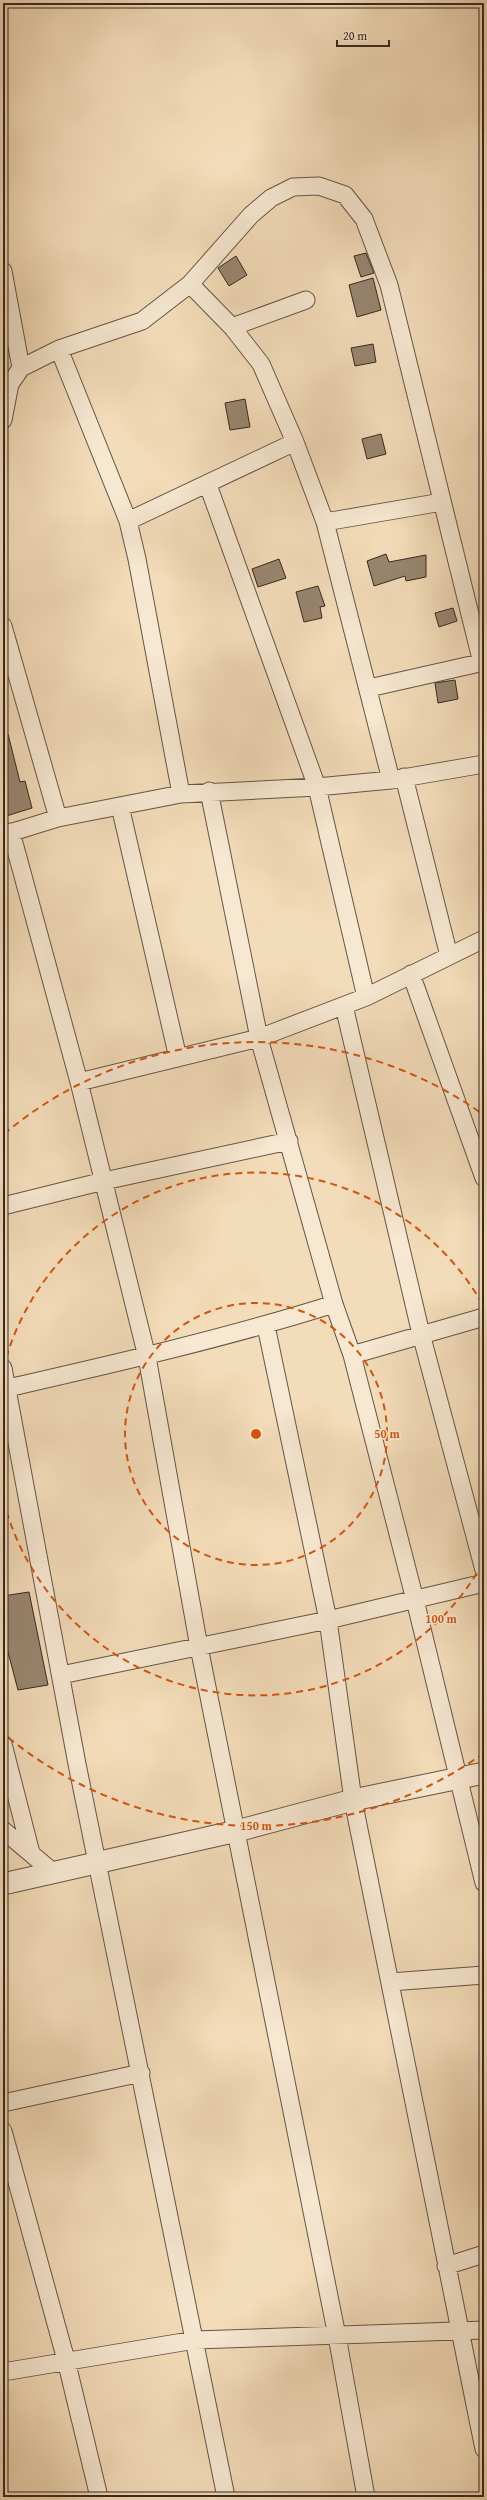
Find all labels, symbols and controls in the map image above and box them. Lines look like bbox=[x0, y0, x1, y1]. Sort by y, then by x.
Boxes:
scale bar bbox=[337, 22, 389, 48]
text: 20 m bbox=[343, 27, 367, 44]
text: 50 m bbox=[374, 1425, 400, 1442]
centre of rings bbox=[249, 1427, 263, 1441]
text: 100 m bbox=[425, 1610, 458, 1627]
text: 150 m bbox=[240, 1817, 273, 1834]

